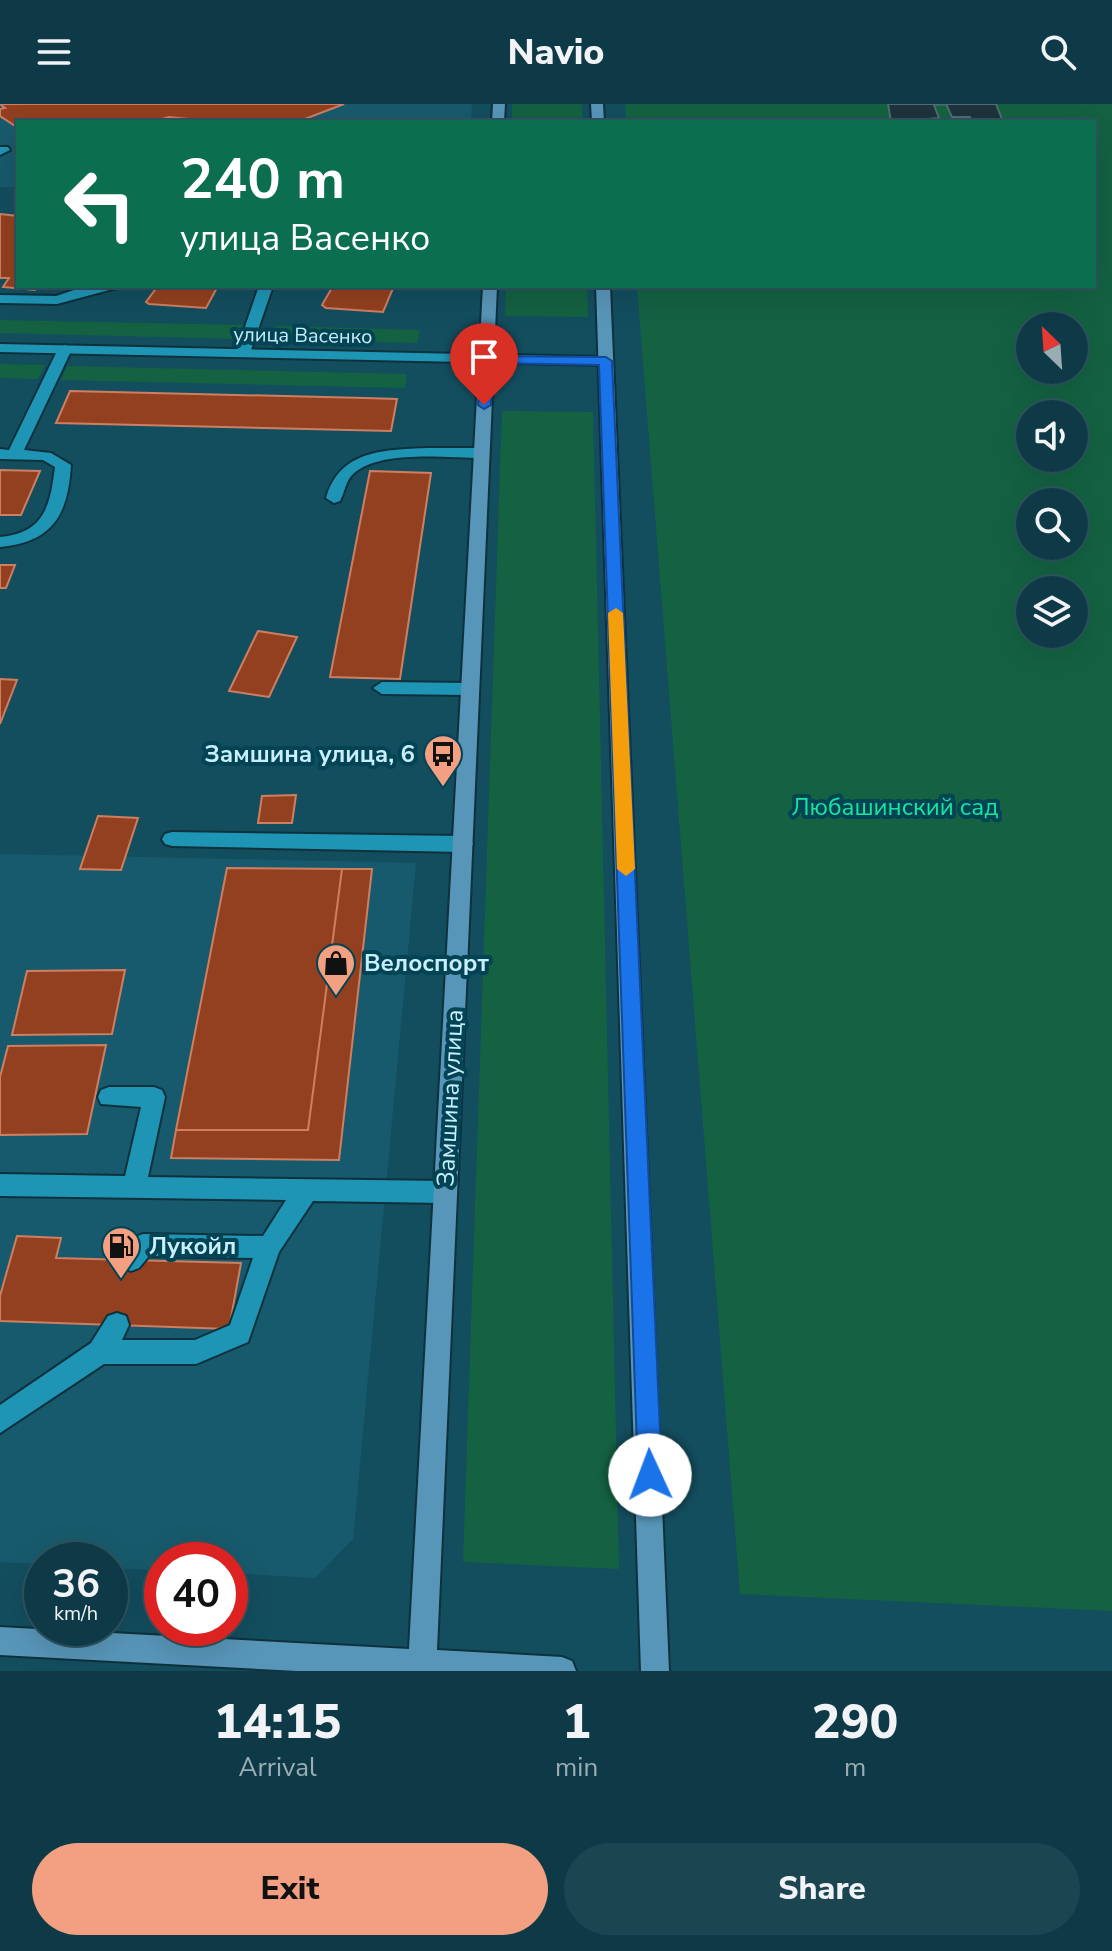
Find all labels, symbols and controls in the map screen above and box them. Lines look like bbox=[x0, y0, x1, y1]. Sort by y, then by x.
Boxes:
text: Navio bbox=[507, 28, 605, 77]
icon: menu bbox=[32, 30, 76, 74]
icon: search bbox=[1036, 30, 1080, 74]
text: 240 m bbox=[180, 141, 345, 218]
icon: left bbox=[48, 152, 152, 256]
text: улица Васенко bbox=[180, 214, 430, 263]
north arrow bbox=[1016, 312, 1088, 384]
map controls bbox=[1016, 312, 1088, 648]
street label: улица Васенко bbox=[233, 321, 373, 350]
pin bbox=[450, 323, 518, 405]
icon: arrive bbox=[462, 335, 506, 379]
button: sound bbox=[1016, 400, 1088, 472]
button: search bbox=[1016, 488, 1088, 560]
button: layers bbox=[1016, 576, 1088, 648]
bus stop icon: Замшина улица, 6 bbox=[422, 733, 464, 788]
place label: Замшина улица, 6 bbox=[205, 738, 415, 770]
park label: Любашинский сад bbox=[792, 791, 998, 823]
shop icon: Велоспорт bbox=[315, 942, 357, 997]
place label: Велоспорт bbox=[364, 947, 489, 979]
street label: Замшина улица bbox=[429, 1009, 471, 1187]
fuel station icon: Лукойл bbox=[100, 1225, 142, 1280]
place label: Лукойл bbox=[149, 1230, 236, 1262]
position arrow bbox=[608, 1433, 692, 1517]
speed limit sign: 40 bbox=[144, 1542, 248, 1646]
text: 36 bbox=[52, 1557, 100, 1611]
text: km/h bbox=[54, 1600, 98, 1627]
text: 14:15 bbox=[214, 1689, 341, 1755]
text: 1 bbox=[562, 1689, 591, 1755]
text: 290 bbox=[812, 1689, 898, 1755]
text: Arrival bbox=[238, 1750, 317, 1785]
text: min bbox=[555, 1750, 598, 1785]
text: m bbox=[844, 1750, 866, 1785]
button: Exit bbox=[32, 1843, 548, 1935]
button: Share bbox=[564, 1843, 1080, 1935]

